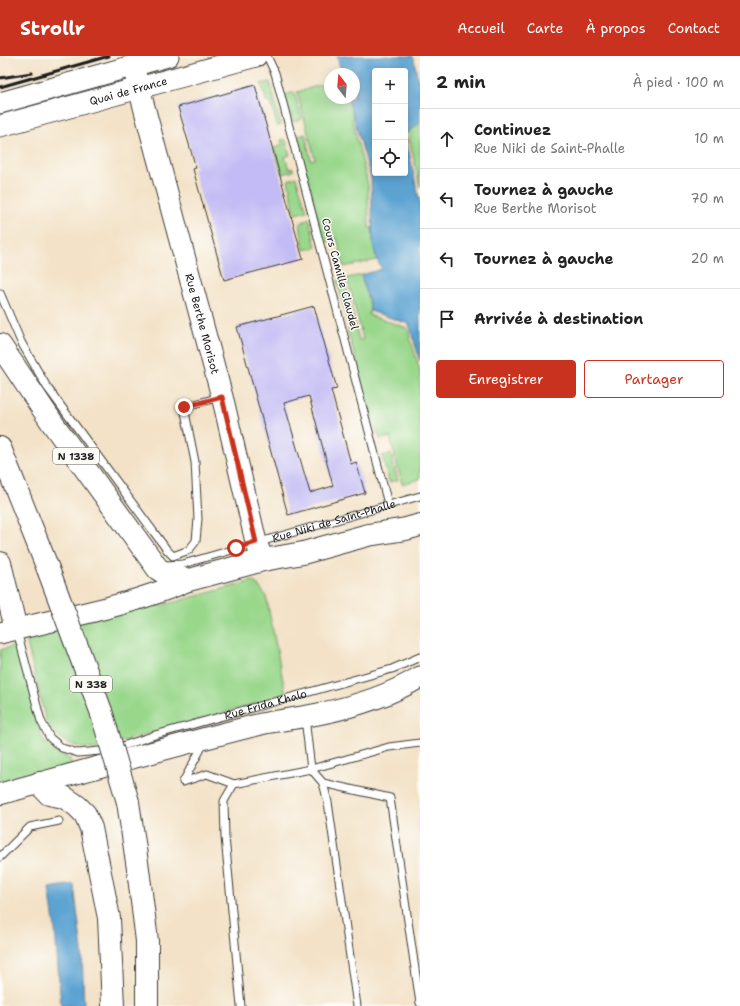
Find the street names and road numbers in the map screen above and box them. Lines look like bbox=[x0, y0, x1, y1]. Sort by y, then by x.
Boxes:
street label: Quai de France bbox=[88, 73, 169, 109]
street label: Cours Camille Claudel bbox=[318, 216, 362, 332]
street label: Rue Berthe Morisot bbox=[182, 272, 223, 376]
road number: N 1338 bbox=[53, 448, 99, 464]
street label: Rue Niki de Saint-Phalle bbox=[270, 496, 397, 546]
road number: N 338 bbox=[70, 676, 112, 692]
street label: Rue Frida Khalo bbox=[222, 686, 309, 723]

